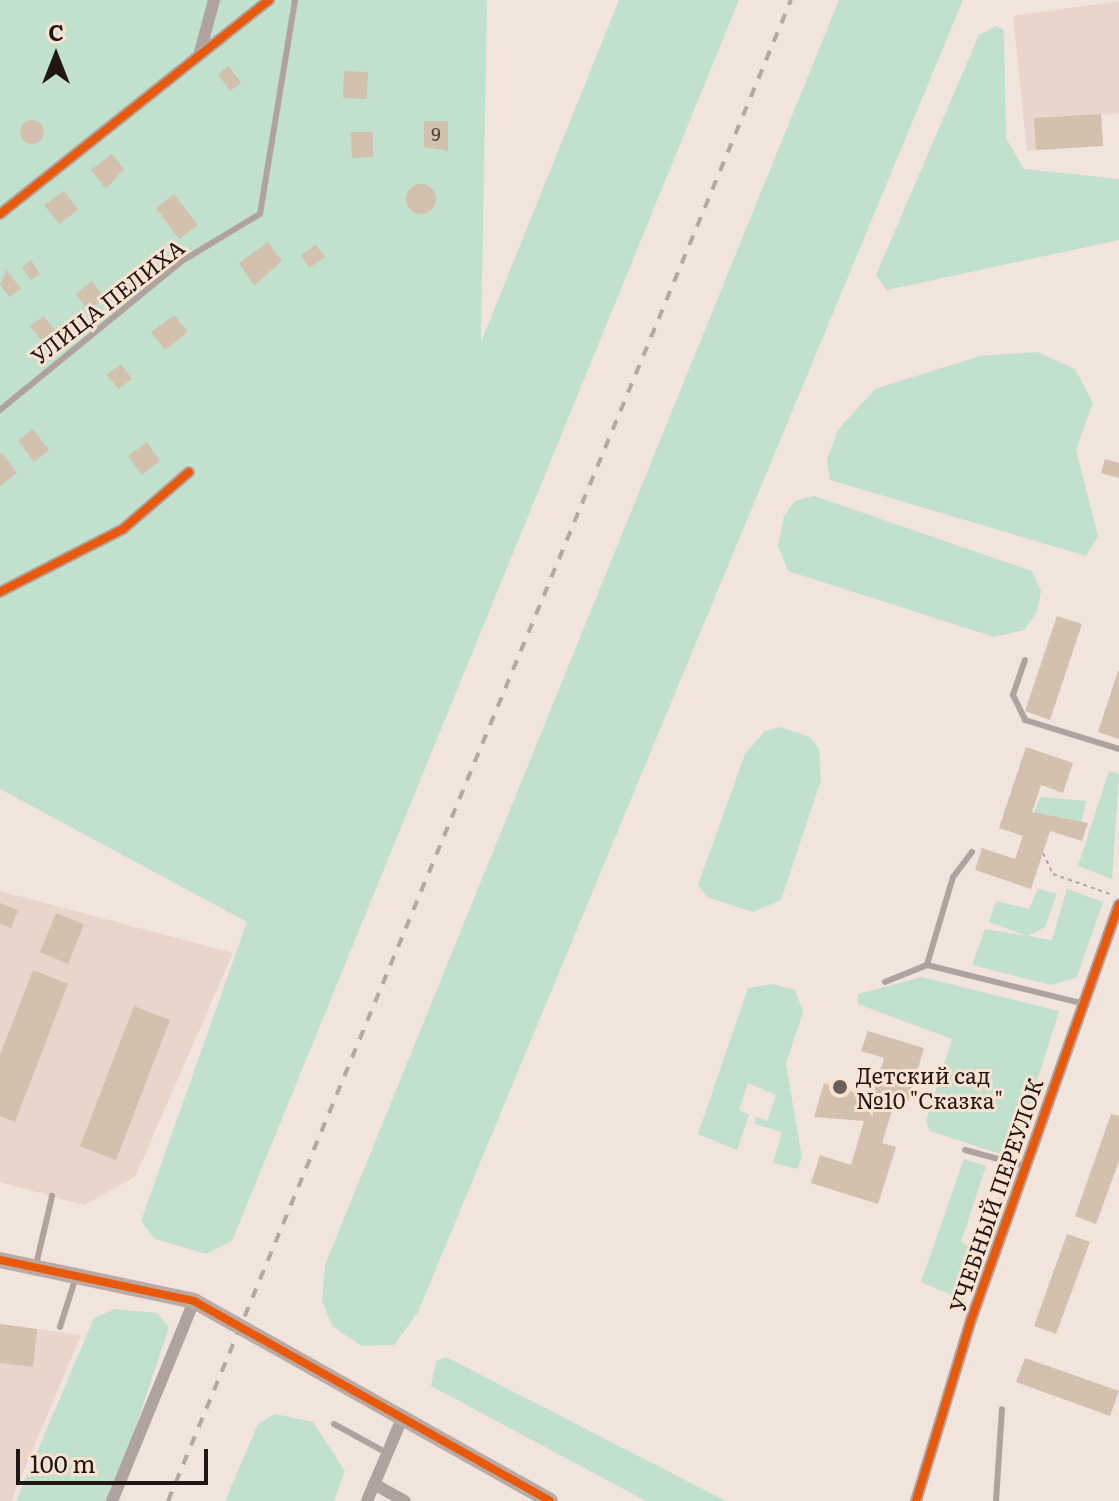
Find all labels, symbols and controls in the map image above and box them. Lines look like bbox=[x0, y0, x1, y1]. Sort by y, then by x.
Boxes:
text: С bbox=[48, 15, 64, 48]
north arrow bbox=[16, 16, 96, 96]
house number: 9 bbox=[431, 123, 441, 145]
street label: УЛИЦА ПЕЛИХА bbox=[25, 233, 189, 369]
place label: Детский сад №10 "Сказка" bbox=[856, 1061, 1003, 1112]
street label: УЧЕБНЫЙ ПЕРЕУЛОК bbox=[943, 1075, 1047, 1315]
marker: Детский сад №10 "Сказка" bbox=[831, 1078, 849, 1096]
scale bar bbox=[20, 1433, 212, 1483]
text: 100 m bbox=[30, 1445, 96, 1480]

